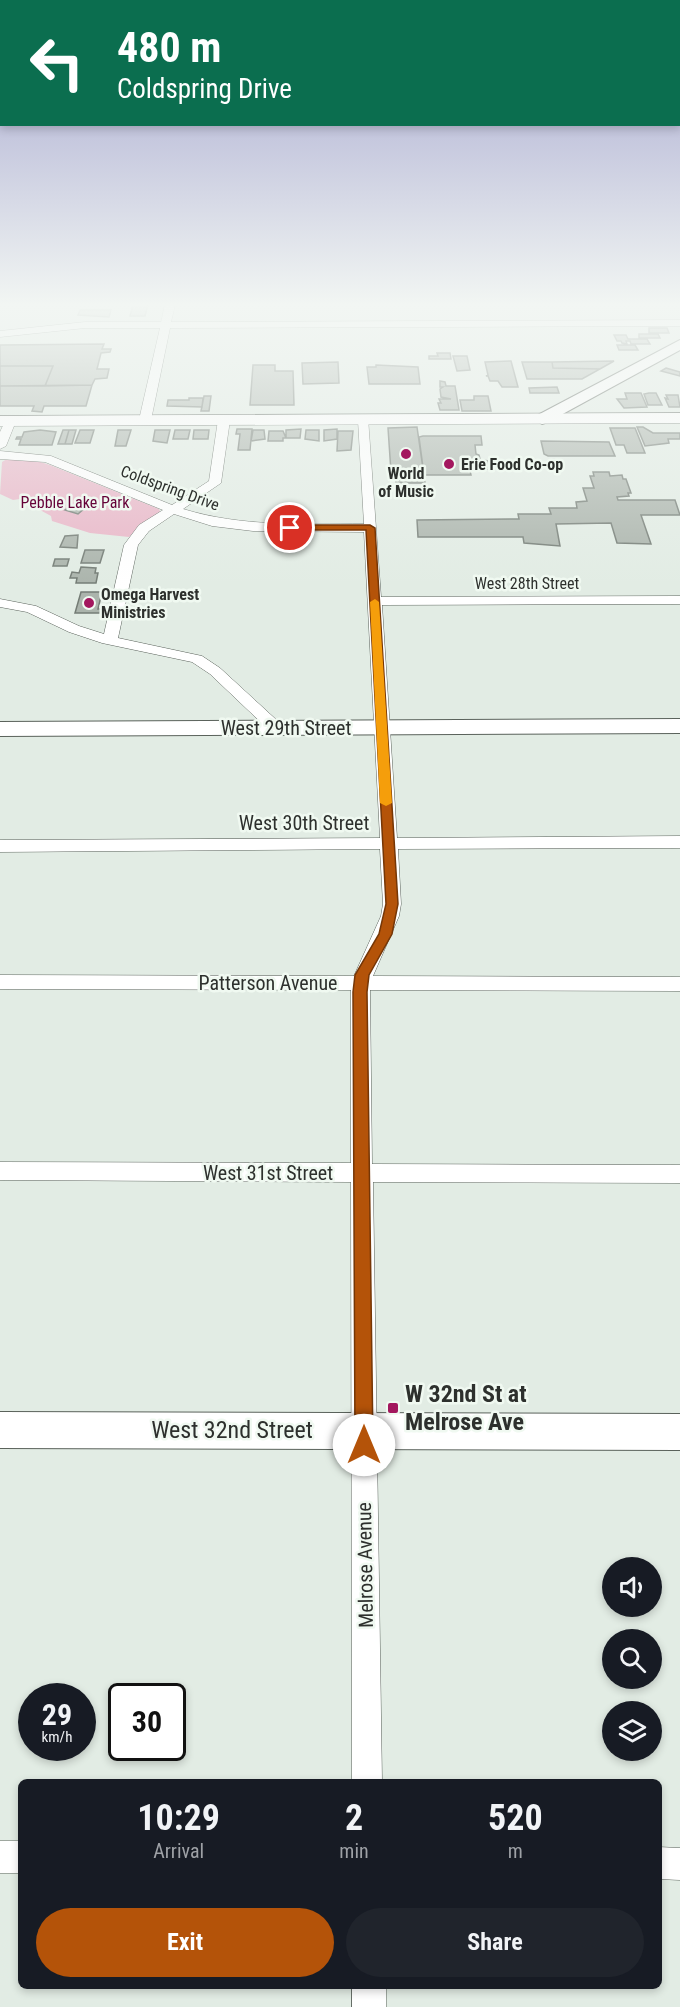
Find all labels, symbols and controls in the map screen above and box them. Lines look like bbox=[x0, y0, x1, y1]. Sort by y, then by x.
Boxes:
text: 480 m bbox=[117, 23, 222, 72]
icon: left bbox=[18, 24, 96, 102]
text: Coldspring Drive bbox=[117, 73, 292, 105]
marker: World of Music bbox=[399, 447, 413, 461]
place label: Erie Food Co-op bbox=[461, 455, 563, 474]
marker: Erie Food Co-op bbox=[442, 457, 456, 471]
street label: Coldspring Drive bbox=[118, 461, 222, 515]
place label: World of Music bbox=[378, 464, 434, 501]
park label: Pebble Lake Park bbox=[21, 493, 130, 512]
pin bbox=[264, 502, 315, 553]
icon: arrive bbox=[273, 511, 306, 544]
street label: West 28th Street bbox=[475, 574, 580, 593]
place label: Omega Harvest Ministries bbox=[101, 585, 199, 622]
marker: Omega Harvest Ministries bbox=[82, 596, 96, 610]
street label: West 29th Street bbox=[221, 716, 351, 740]
street label: West 30th Street bbox=[239, 811, 369, 835]
street label: Patterson Avenue bbox=[199, 971, 337, 995]
street label: West 31st Street bbox=[203, 1161, 333, 1185]
place label: W 32nd St at Melrose Ave bbox=[405, 1380, 527, 1436]
marker: W 32nd St at Melrose Ave bbox=[386, 1401, 400, 1415]
position arrow bbox=[332, 1413, 396, 1477]
street label: West 32nd Street bbox=[151, 1416, 313, 1444]
street label: Melrose Avenue bbox=[352, 1502, 378, 1628]
map controls bbox=[602, 1557, 662, 1761]
button: sound bbox=[602, 1557, 662, 1617]
button: search bbox=[602, 1629, 662, 1689]
speed limit sign: 30 bbox=[108, 1683, 186, 1761]
text: 29 bbox=[42, 1697, 72, 1732]
button: layers bbox=[602, 1701, 662, 1761]
text: km/h bbox=[42, 1728, 72, 1746]
text: 10:29 bbox=[137, 1797, 220, 1839]
text: 2 bbox=[345, 1797, 363, 1839]
text: 520 bbox=[488, 1797, 543, 1839]
text: Arrival bbox=[153, 1839, 204, 1863]
text: min bbox=[339, 1839, 369, 1863]
text: m bbox=[508, 1839, 523, 1863]
button: Exit bbox=[36, 1908, 334, 1977]
button: Share bbox=[346, 1908, 644, 1977]

